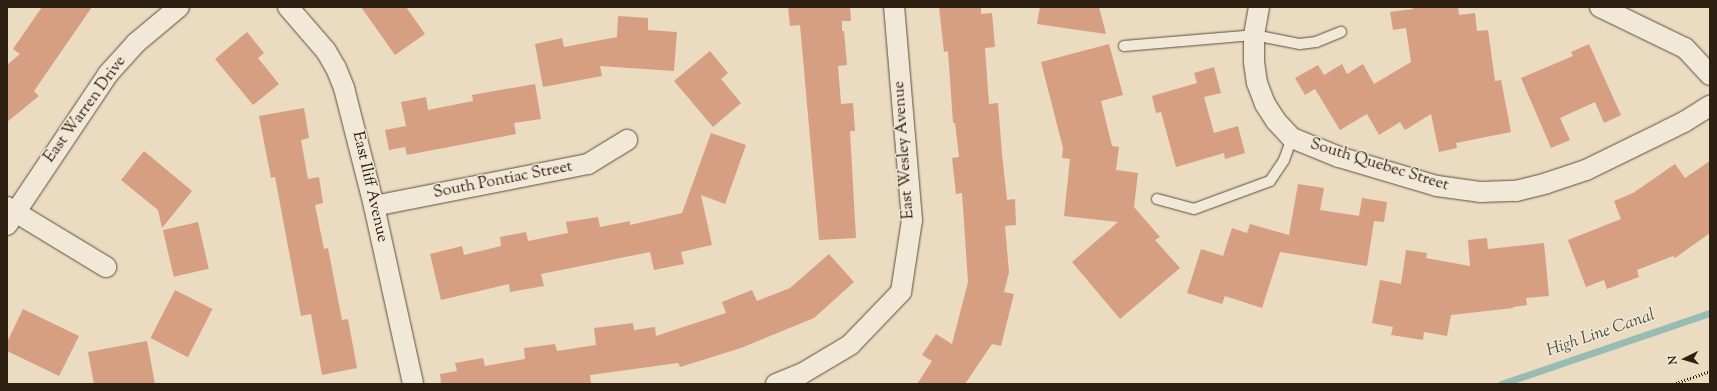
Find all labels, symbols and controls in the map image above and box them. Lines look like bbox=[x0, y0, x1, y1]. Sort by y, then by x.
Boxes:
street label: East Warren Drive bbox=[41, 53, 131, 167]
street label: East Wesley Avenue bbox=[891, 80, 919, 220]
street label: East Iliff Avenue bbox=[347, 130, 391, 244]
street label: South Quebec Street bbox=[1307, 136, 1451, 196]
street label: South Pontiac Street bbox=[432, 158, 574, 204]
water label: High Line Canal bbox=[1544, 306, 1658, 362]
north arrow bbox=[1665, 339, 1705, 379]
text: N bbox=[1665, 355, 1681, 365]

